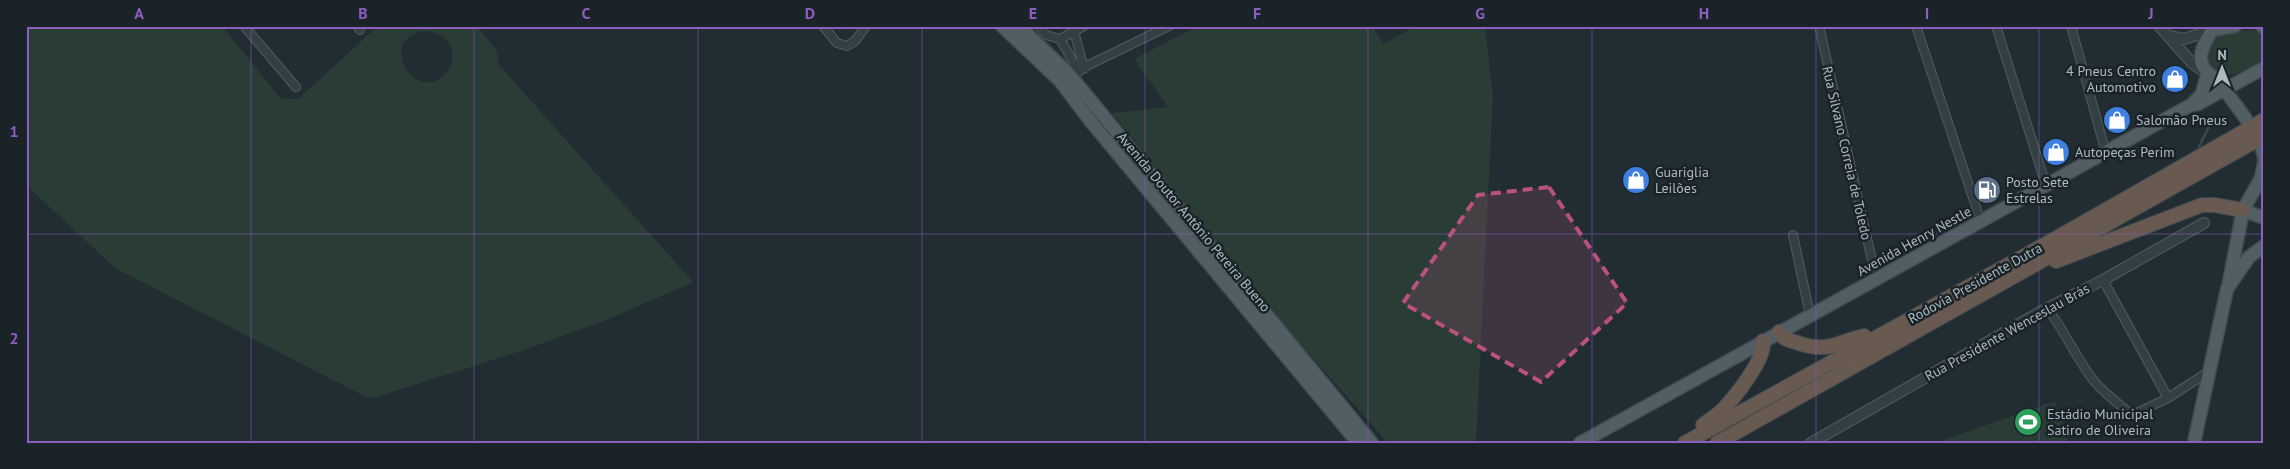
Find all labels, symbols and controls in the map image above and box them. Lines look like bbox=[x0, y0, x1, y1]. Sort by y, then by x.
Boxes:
text: A bbox=[134, 3, 144, 23]
text: B bbox=[358, 3, 368, 23]
text: C bbox=[582, 3, 591, 23]
text: D bbox=[805, 3, 815, 23]
text: E bbox=[1029, 3, 1037, 23]
text: F bbox=[1253, 3, 1261, 23]
text: G bbox=[1475, 3, 1485, 23]
text: H bbox=[1699, 3, 1709, 23]
text: I bbox=[1925, 3, 1929, 23]
text: J bbox=[2147, 3, 2154, 23]
north arrow bbox=[2198, 42, 2248, 92]
text: N bbox=[2217, 46, 2227, 64]
place label: 4 Pneus Centro Automotivo bbox=[2066, 62, 2156, 96]
street label: Rua Silvano Correia de Toledo bbox=[1818, 64, 1876, 242]
shop icon: 4 Pneus Centro Automotivo bbox=[2160, 64, 2190, 94]
shop icon: Salomão Pneus bbox=[2102, 105, 2132, 135]
place label: Salomão Pneus bbox=[2136, 111, 2227, 129]
text: 1 bbox=[9, 121, 19, 141]
street label: Avenida Doutor Antônio Pereira Bueno bbox=[1113, 128, 1275, 316]
shop icon: Autopeças Perim bbox=[2041, 137, 2071, 167]
place label: Autopeças Perim bbox=[2075, 143, 2175, 161]
place label: Guariglia Leilões bbox=[1655, 163, 1709, 197]
shop icon: Guariglia Leilões bbox=[1621, 165, 1651, 195]
place label: Posto Sete Estrelas bbox=[2006, 173, 2069, 207]
fuel station icon: Posto Sete Estrelas bbox=[1972, 175, 2002, 205]
street label: Avenida Henry Nestle bbox=[1854, 202, 1974, 280]
street label: Rodovia Presidente Dutra bbox=[1905, 239, 2045, 327]
street label: Rua Presidente Wenceslau Brás bbox=[1921, 279, 2093, 385]
text: 2 bbox=[9, 328, 19, 348]
place label: Estádio Municipal Satiro de Oliveira bbox=[2047, 405, 2153, 439]
sports icon: Estádio Municipal Satiro de Oliveira bbox=[2013, 407, 2043, 437]

